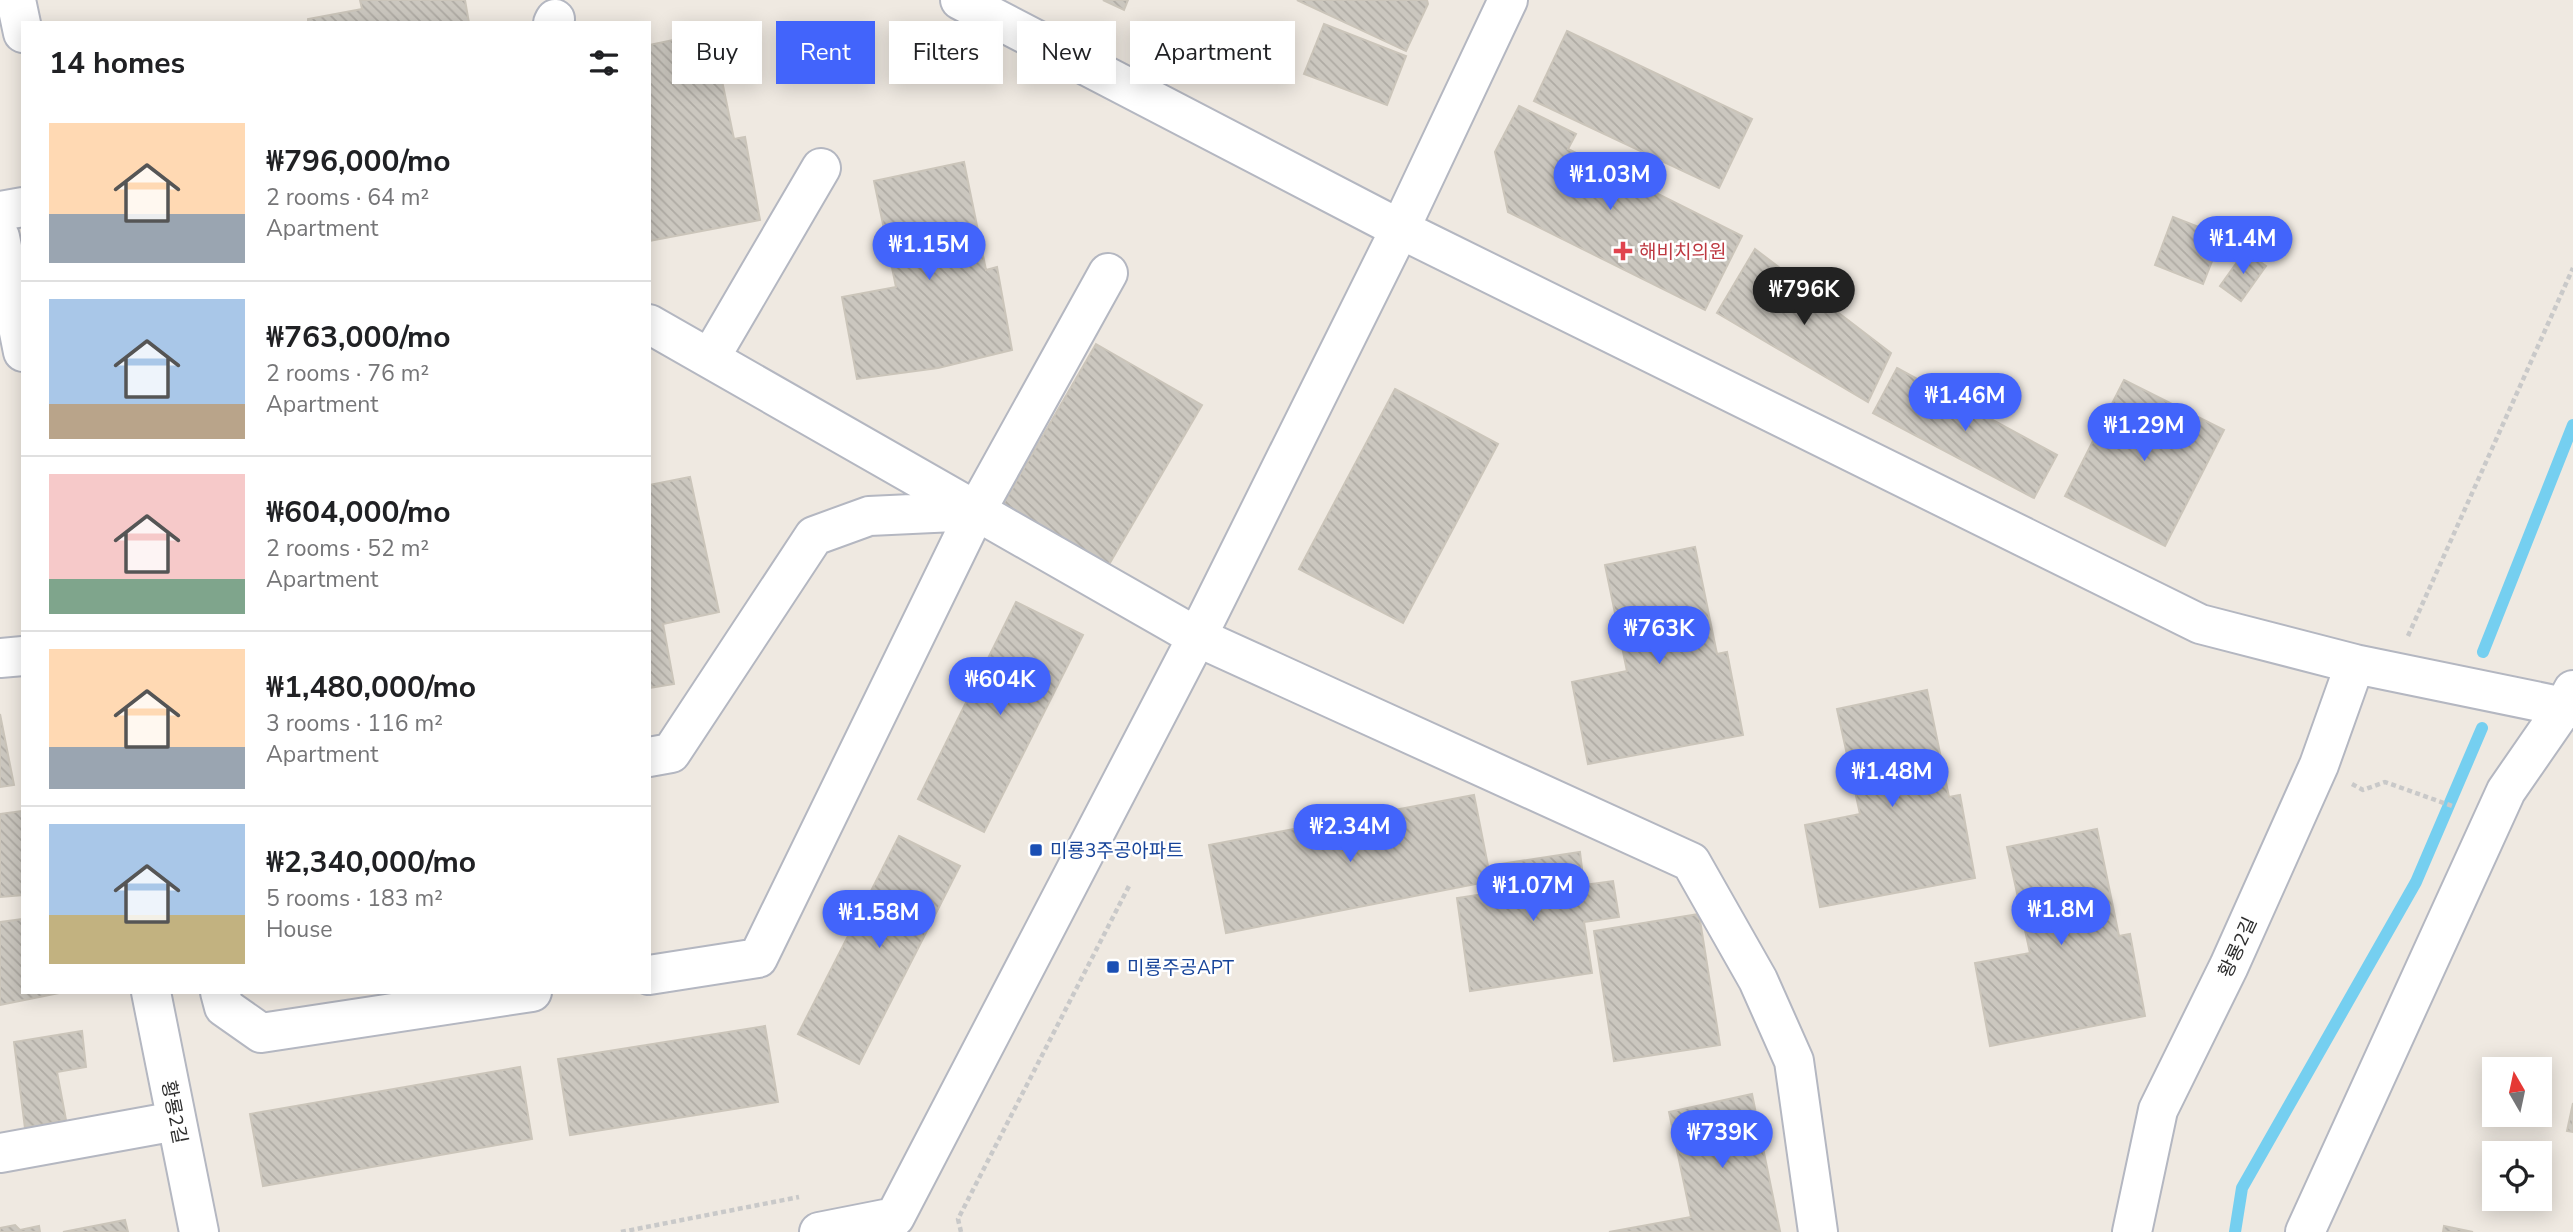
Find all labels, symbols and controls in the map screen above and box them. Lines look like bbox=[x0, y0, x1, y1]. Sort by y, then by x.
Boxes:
chip: Buy bbox=[672, 21, 762, 84]
chip: Rent bbox=[776, 21, 875, 84]
chip: Filters bbox=[889, 21, 1003, 84]
chip: New bbox=[1017, 21, 1116, 84]
chip: Apartment bbox=[1130, 21, 1295, 84]
text: 14 homes bbox=[49, 43, 185, 84]
icon: filters bbox=[585, 44, 623, 82]
text: ₩796,000/mo bbox=[266, 141, 451, 182]
icon: home bbox=[105, 151, 189, 235]
pin: ₩1.03M bbox=[1553, 152, 1667, 212]
text: ₩1.03M bbox=[1570, 159, 1650, 190]
text: 2 rooms · 64 m² bbox=[266, 182, 429, 213]
text: Apartment bbox=[266, 213, 378, 244]
pin: ₩1.4M bbox=[2194, 216, 2292, 276]
pin: ₩1.15M bbox=[872, 222, 986, 282]
text: ₩1.4M bbox=[2209, 223, 2277, 254]
text: ₩1.15M bbox=[889, 229, 969, 260]
place label: 해비치의원 bbox=[1639, 239, 1726, 265]
marker: 해비치의원 bbox=[1613, 241, 1633, 261]
pin: ₩796K bbox=[1755, 268, 1853, 327]
text: ₩796K bbox=[1769, 274, 1839, 305]
text: ₩763,000/mo bbox=[266, 317, 451, 358]
icon: home bbox=[105, 327, 189, 411]
text: 2 rooms · 76 m² bbox=[266, 358, 429, 389]
pin: ₩1.46M bbox=[1908, 374, 2022, 433]
text: ₩1.46M bbox=[1925, 380, 2005, 411]
text: Apartment bbox=[266, 389, 378, 420]
pin: ₩1.29M bbox=[2087, 404, 2201, 463]
text: ₩1.29M bbox=[2104, 410, 2184, 441]
text: ₩604,000/mo bbox=[266, 492, 451, 533]
icon: home bbox=[105, 502, 189, 586]
text: 2 rooms · 52 m² bbox=[266, 533, 429, 564]
text: Apartment bbox=[266, 564, 378, 595]
pin: ₩763K bbox=[1610, 606, 1708, 666]
text: ₩763K bbox=[1624, 613, 1694, 644]
pin: ₩604K bbox=[951, 658, 1049, 717]
text: ₩604K bbox=[965, 664, 1035, 695]
text: ₩1,480,000/mo bbox=[266, 667, 476, 708]
icon: home bbox=[105, 677, 189, 761]
text: 3 rooms · 116 m² bbox=[266, 708, 443, 739]
text: Apartment bbox=[266, 739, 378, 770]
pin: ₩1.48M bbox=[1835, 750, 1949, 809]
text: ₩1.48M bbox=[1852, 756, 1932, 787]
pin: ₩2.34M bbox=[1293, 804, 1407, 864]
text: ₩2.34M bbox=[1310, 811, 1390, 842]
place label: 미룡3주공아파트 bbox=[1050, 838, 1184, 864]
text: ₩2,340,000/mo bbox=[266, 842, 476, 883]
marker: 미룡3주공아파트 bbox=[1028, 842, 1044, 858]
icon: home bbox=[105, 852, 189, 936]
pin: ₩1.07M bbox=[1476, 864, 1590, 923]
text: ₩1.07M bbox=[1493, 870, 1573, 901]
text: 5 rooms · 183 m² bbox=[266, 883, 443, 914]
pin: ₩1.8M bbox=[2012, 888, 2110, 947]
pin: ₩1.58M bbox=[822, 890, 936, 950]
text: ₩1.8M bbox=[2027, 894, 2095, 925]
text: ₩1.58M bbox=[839, 897, 919, 928]
street label: 황룡2길 bbox=[2213, 913, 2263, 982]
text: House bbox=[266, 914, 333, 945]
place label: 미룡주공APT bbox=[1127, 955, 1234, 981]
marker: 미룡주공APT bbox=[1105, 959, 1121, 975]
north arrow bbox=[2482, 1057, 2552, 1127]
map controls bbox=[2482, 1057, 2552, 1211]
street label: 황룡2길 bbox=[155, 1078, 193, 1146]
pin: ₩739K bbox=[1673, 1110, 1771, 1170]
text: ₩739K bbox=[1687, 1117, 1757, 1148]
button: locate bbox=[2482, 1141, 2552, 1211]

